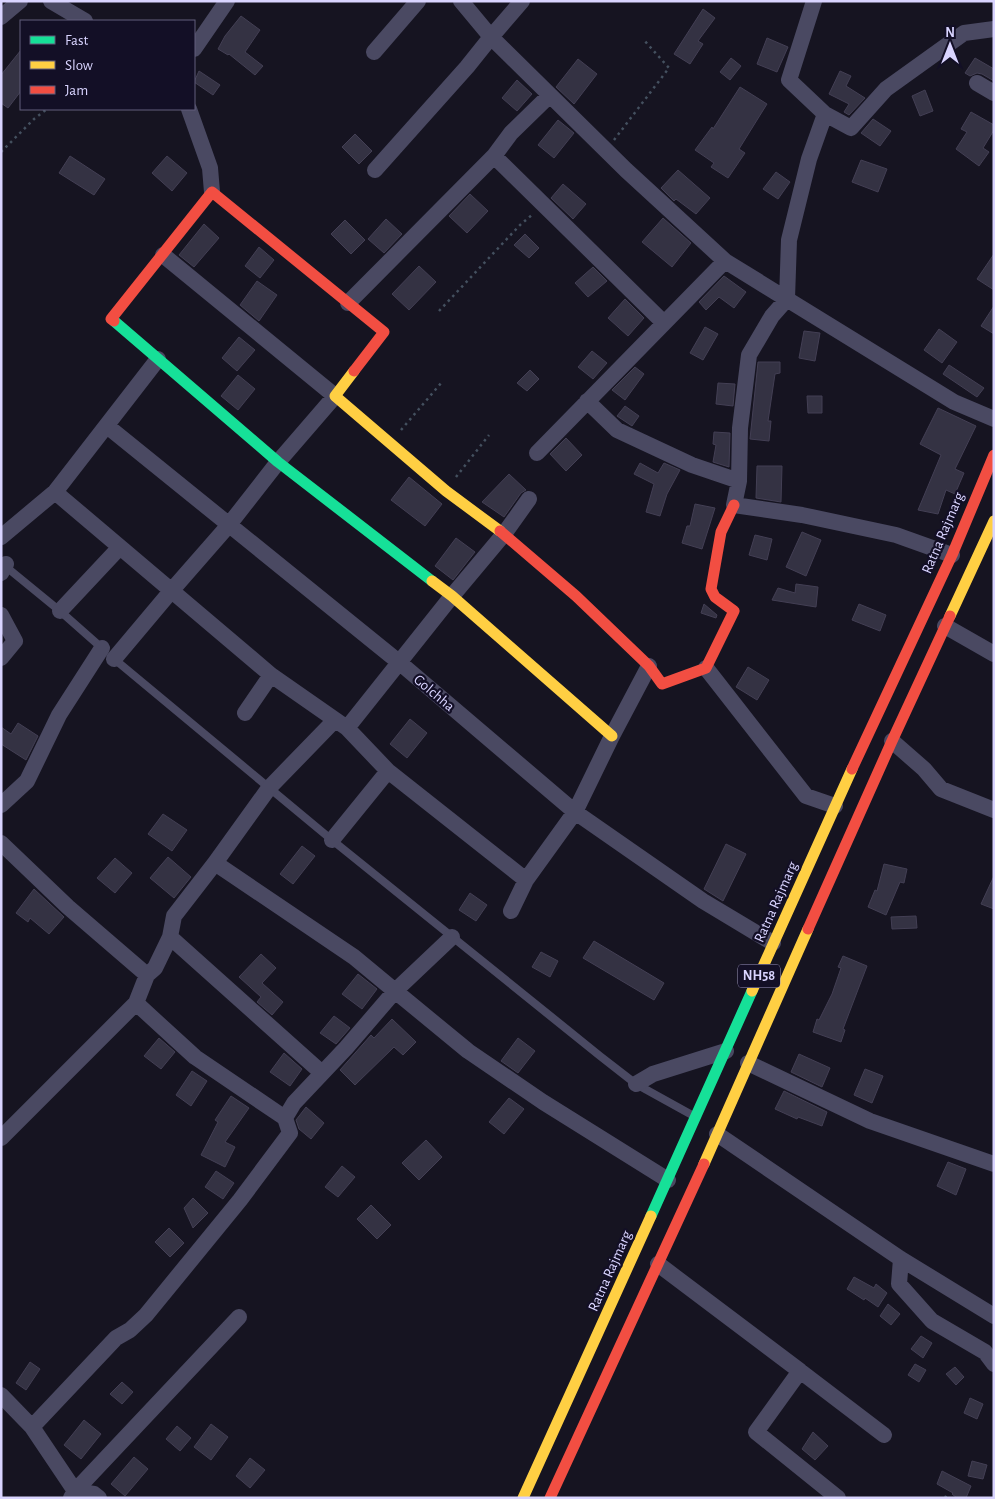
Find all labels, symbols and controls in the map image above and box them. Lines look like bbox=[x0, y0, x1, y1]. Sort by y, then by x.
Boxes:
legend bbox=[20, 20, 195, 110]
north arrow bbox=[925, 20, 975, 70]
text: N bbox=[945, 26, 955, 40]
text: Fast bbox=[65, 33, 89, 48]
text: Slow bbox=[65, 58, 93, 73]
text: Jam bbox=[65, 83, 88, 98]
street label: Ratna Rajmarg bbox=[919, 490, 967, 576]
street label: Golchha bbox=[411, 672, 457, 714]
street label: Ratna Rajmarg bbox=[752, 859, 801, 945]
road number: NH58 bbox=[738, 964, 780, 988]
street label: Ratna Rajmarg bbox=[586, 1228, 635, 1314]

